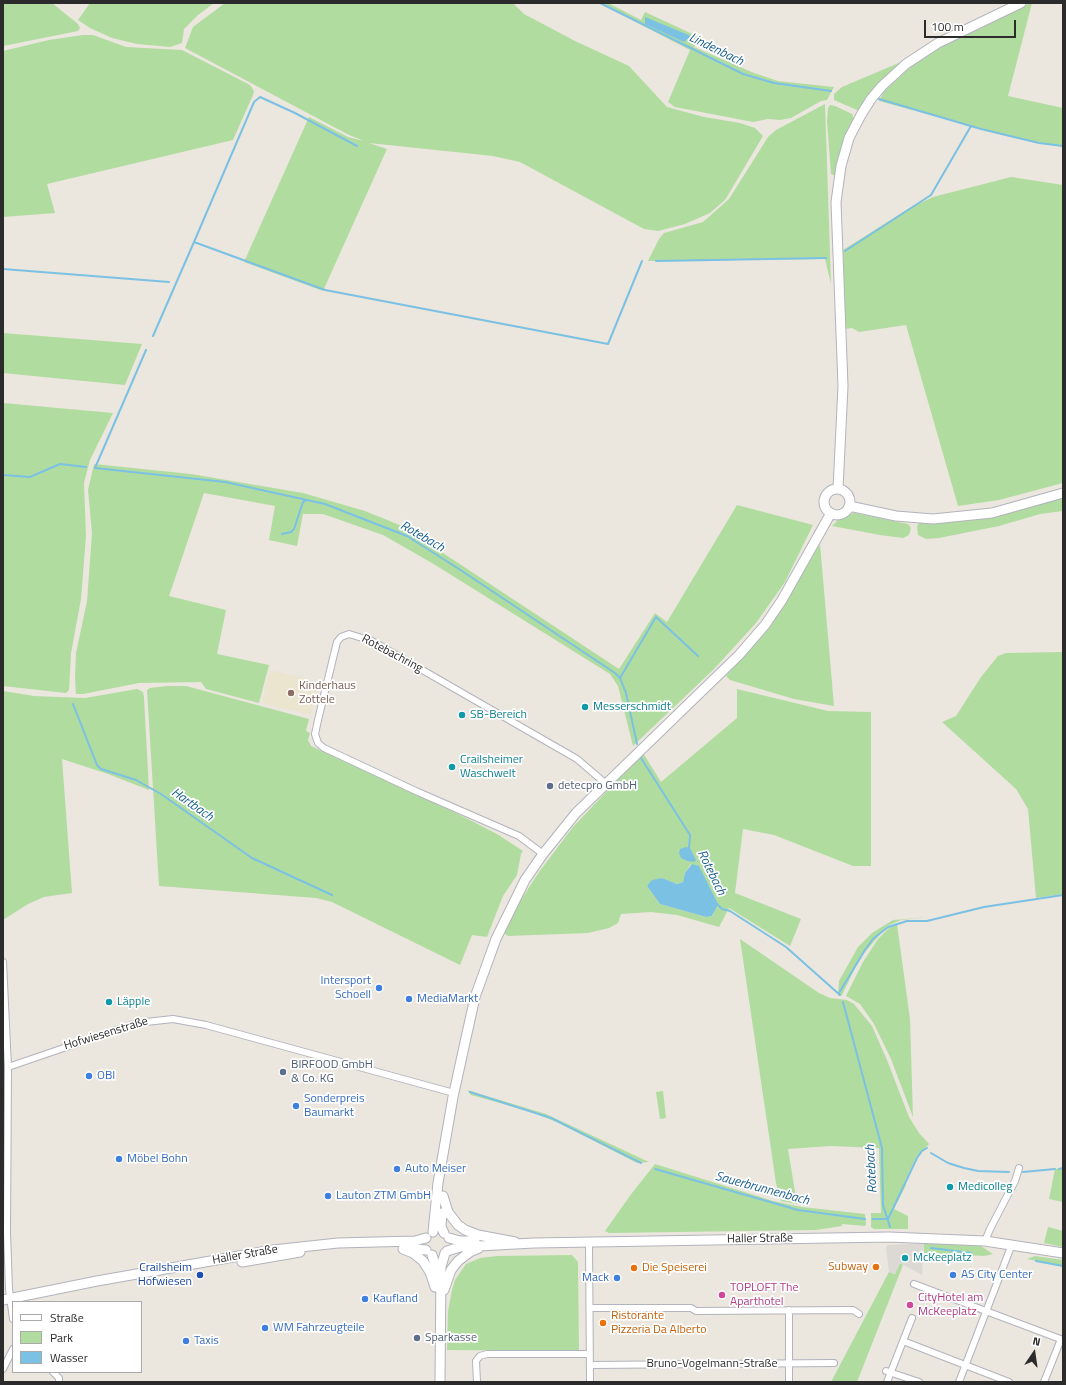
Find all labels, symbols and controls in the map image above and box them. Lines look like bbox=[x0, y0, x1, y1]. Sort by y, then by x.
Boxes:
scale bar bbox=[926, 12, 1018, 38]
text: 100 m bbox=[931, 17, 964, 36]
water label: Lindenbach bbox=[686, 30, 746, 70]
water label: Rotebach bbox=[397, 518, 447, 556]
street label: Rotebachring bbox=[359, 632, 425, 676]
place label: Kinderhaus Zottele bbox=[299, 679, 356, 707]
marker: Kinderhaus Zottele bbox=[286, 688, 296, 698]
place label: Messerschmidt bbox=[593, 700, 671, 714]
marker: Messerschmidt bbox=[580, 702, 590, 712]
place label: SB-Bereich bbox=[470, 708, 527, 722]
marker: SB-Bereich bbox=[457, 710, 467, 720]
place label: Crailsheimer Waschwelt bbox=[460, 753, 523, 781]
marker: Crailsheimer Waschwelt bbox=[447, 762, 457, 772]
place label: detecpro GmbH bbox=[558, 779, 637, 793]
marker: detecpro GmbH bbox=[545, 781, 555, 791]
water label: Hartbach bbox=[168, 785, 216, 825]
water label: Rotebach bbox=[693, 848, 729, 898]
place label: Intersport Schoell bbox=[321, 974, 371, 1002]
marker: Intersport Schoell bbox=[374, 983, 384, 993]
place label: MediaMarkt bbox=[417, 992, 478, 1006]
marker: MediaMarkt bbox=[404, 994, 414, 1004]
place label: Läpple bbox=[117, 995, 150, 1009]
marker: Läpple bbox=[104, 997, 114, 1007]
street label: Hofwiesenstraße bbox=[62, 1014, 150, 1054]
place label: BIRFOOD GmbH & Co. KG bbox=[291, 1058, 373, 1086]
marker: BIRFOOD GmbH & Co. KG bbox=[278, 1067, 288, 1077]
place label: OBI bbox=[97, 1069, 115, 1083]
marker: OBI bbox=[84, 1071, 94, 1081]
place label: Sonderpreis Baumarkt bbox=[304, 1092, 364, 1120]
marker: Sonderpreis Baumarkt bbox=[291, 1101, 301, 1111]
water label: Rotebach bbox=[863, 1144, 881, 1194]
place label: Möbel Bohn bbox=[127, 1152, 188, 1166]
marker: Möbel Bohn bbox=[114, 1154, 124, 1164]
place label: Auto Meiser bbox=[405, 1162, 466, 1176]
marker: Auto Meiser bbox=[392, 1164, 402, 1174]
water label: Sauerbrunnenbach bbox=[713, 1169, 811, 1209]
place label: Medicolleg bbox=[958, 1180, 1012, 1194]
marker: Medicolleg bbox=[945, 1182, 955, 1192]
place label: Lauton ZTM GmbH bbox=[336, 1189, 431, 1203]
marker: Lauton ZTM GmbH bbox=[323, 1191, 333, 1201]
street label: Haller Straße bbox=[727, 1231, 793, 1247]
street label: Haller Straße bbox=[211, 1242, 279, 1268]
place label: McKeeplatz bbox=[913, 1251, 972, 1265]
marker: McKeeplatz bbox=[900, 1253, 910, 1263]
place label: Subway bbox=[828, 1260, 868, 1274]
place label: Crailsheim Hofwiesen bbox=[138, 1261, 192, 1289]
place label: Die Speiserei bbox=[642, 1261, 707, 1275]
marker: Subway bbox=[871, 1262, 881, 1272]
marker: Die Speiserei bbox=[629, 1263, 639, 1273]
place label: AS City Center bbox=[961, 1268, 1032, 1282]
marker: Crailsheim Hofwiesen bbox=[195, 1270, 205, 1280]
marker: AS City Center bbox=[948, 1270, 958, 1280]
place label: Mack bbox=[582, 1271, 609, 1285]
marker: Mack bbox=[612, 1273, 622, 1283]
place label: TOPLOFT The Aparthotel bbox=[730, 1281, 799, 1309]
marker: TOPLOFT The Aparthotel bbox=[717, 1290, 727, 1300]
place label: CityHotel am McKeeplatz bbox=[918, 1291, 983, 1319]
place label: Kaufland bbox=[373, 1292, 418, 1306]
marker: Kaufland bbox=[360, 1294, 370, 1304]
marker: CityHotel am McKeeplatz bbox=[905, 1300, 915, 1310]
legend bbox=[12, 1301, 142, 1373]
text: Straße bbox=[50, 1308, 84, 1327]
place label: Ristorante Pizzeria Da Alberto bbox=[611, 1309, 707, 1337]
marker: Ristorante Pizzeria Da Alberto bbox=[598, 1318, 608, 1328]
place label: WM Fahrzeugteile bbox=[273, 1321, 365, 1335]
marker: WM Fahrzeugteile bbox=[260, 1323, 270, 1333]
text: Park bbox=[50, 1328, 73, 1347]
place label: Sparkasse bbox=[425, 1331, 477, 1345]
marker: Sparkasse bbox=[412, 1333, 422, 1343]
north arrow bbox=[1014, 1333, 1054, 1373]
text: N bbox=[1031, 1333, 1042, 1350]
place label: Taxis bbox=[194, 1334, 219, 1348]
marker: Taxis bbox=[181, 1336, 191, 1346]
text: Wasser bbox=[50, 1348, 88, 1367]
street label: Bruno-Vogelmann-Straße bbox=[646, 1357, 778, 1371]

